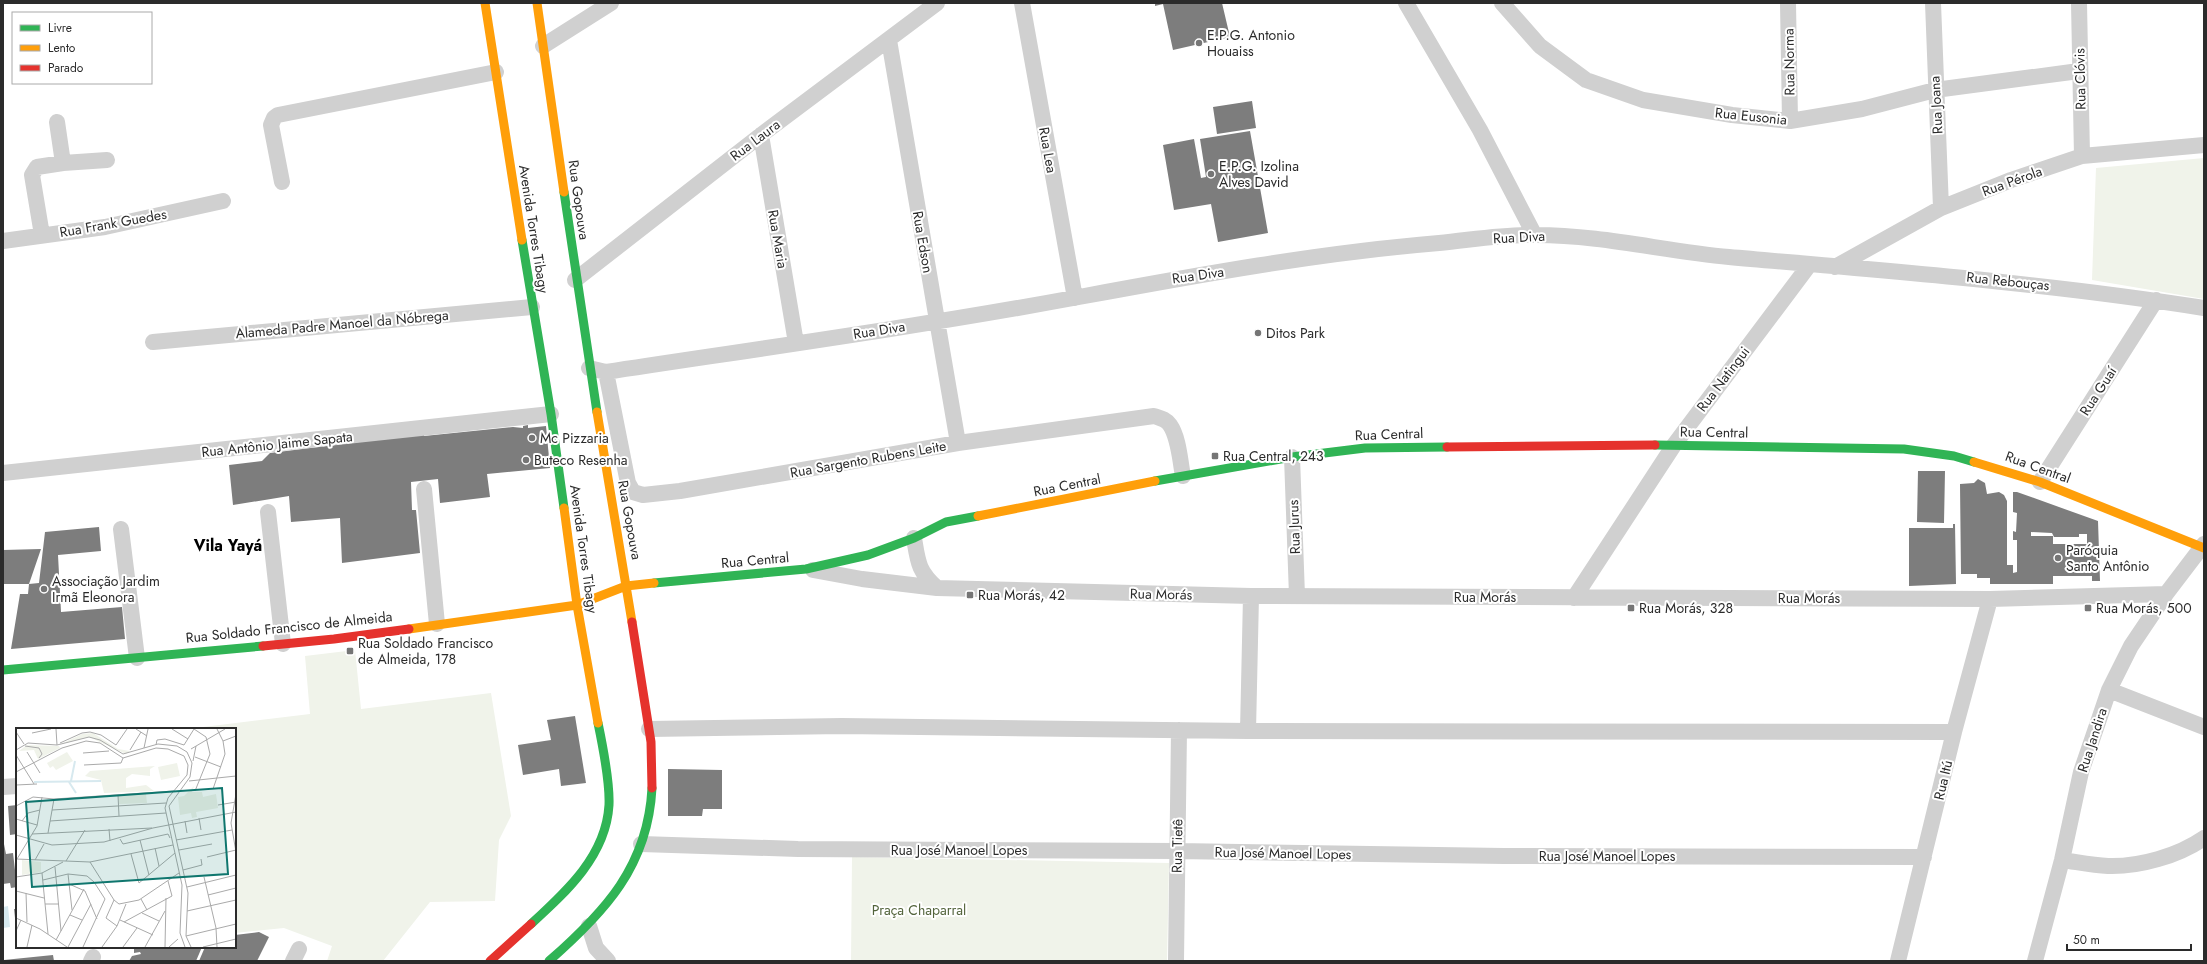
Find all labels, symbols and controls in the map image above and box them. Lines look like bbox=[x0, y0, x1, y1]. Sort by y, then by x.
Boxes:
legend bbox=[12, 12, 152, 84]
text: Livre bbox=[48, 19, 72, 37]
place label: E.P.G. Antonio Houaiss bbox=[1207, 25, 1295, 61]
street label: Rua Norma bbox=[1778, 28, 1800, 96]
marker: E.P.G. Antonio Houaiss bbox=[1194, 38, 1204, 48]
text: Lento bbox=[48, 39, 76, 57]
street label: Rua Clóvis bbox=[2069, 48, 2091, 110]
text: Parado bbox=[48, 59, 84, 77]
street label: Rua Joana bbox=[1924, 76, 1948, 134]
street label: Rua Eusonia bbox=[1714, 102, 1788, 130]
street label: Rua Laura bbox=[726, 115, 784, 165]
street label: Rua Lea bbox=[1034, 125, 1062, 175]
place label: E.P.G. Izolina Alves David bbox=[1219, 156, 1299, 192]
street label: Rua Gopouva bbox=[563, 159, 595, 241]
street label: Rua Pérola bbox=[1979, 161, 2045, 201]
street label: Avenida Torres Tibagy bbox=[514, 163, 554, 295]
marker: E.P.G. Izolina Alves David bbox=[1206, 169, 1216, 179]
street label: Rua Frank Guedes bbox=[58, 204, 168, 242]
street label: Rua Maria bbox=[763, 208, 793, 270]
street label: Rua Edson bbox=[908, 210, 938, 274]
street label: Rua Diva bbox=[1492, 226, 1546, 248]
street label: Rua Diva bbox=[1171, 261, 1225, 289]
street label: Rua Rebouças bbox=[1966, 267, 2051, 295]
street label: Alameda Padre Manoel da Nóbrega bbox=[235, 305, 449, 343]
street label: Rua Diva bbox=[852, 316, 906, 344]
place label: Ditos Park bbox=[1266, 323, 1326, 343]
marker: Ditos Park bbox=[1253, 328, 1263, 338]
street label: Rua Natingui bbox=[1692, 342, 1754, 416]
street label: Rua Guaí bbox=[2075, 361, 2122, 419]
street label: Rua Central bbox=[1680, 421, 1748, 443]
street label: Rua Central bbox=[1354, 423, 1424, 445]
street label: Rua Antônio Jaime Sapata bbox=[200, 426, 354, 462]
place label: Mc Pizzaria bbox=[540, 428, 609, 448]
marker: Mc Pizzaria bbox=[527, 433, 537, 443]
street label: Rua Sargento Rubens Leite bbox=[788, 435, 948, 483]
place label: Rua Central, 243 bbox=[1223, 446, 1324, 466]
street label: Rua Central bbox=[2002, 446, 2074, 488]
place label: Buteco Resenha bbox=[534, 450, 628, 470]
marker: Rua Central, 243 bbox=[1210, 451, 1220, 461]
marker: Buteco Resenha bbox=[521, 455, 531, 465]
street label: Rua Central bbox=[1032, 469, 1102, 501]
street label: Rua Gopouva bbox=[613, 479, 647, 561]
street label: Avenida Torres Tibagy bbox=[565, 483, 603, 615]
street label: Rua Jurus bbox=[1283, 499, 1305, 555]
district label: Vila Yayá bbox=[193, 534, 262, 557]
place label: Paróquia Santo Antônio bbox=[2066, 540, 2150, 576]
street label: Rua Central bbox=[720, 547, 790, 573]
marker: Paróquia Santo Antônio bbox=[2053, 553, 2063, 563]
place label: Associação Jardim Irmã Eleonora bbox=[52, 571, 160, 607]
street label: Rua Morás bbox=[1130, 583, 1193, 605]
marker: Associação Jardim Irmã Eleonora bbox=[39, 584, 49, 594]
place label: Rua Morás, 42 bbox=[978, 585, 1065, 605]
street label: Rua Morás bbox=[1454, 587, 1517, 607]
street label: Rua Morás bbox=[1778, 588, 1841, 608]
marker: Rua Morás, 42 bbox=[965, 590, 975, 600]
place label: Rua Morás, 328 bbox=[1639, 598, 1733, 618]
place label: Rua Morás, 500 bbox=[2096, 598, 2192, 618]
marker: Rua Morás, 328 bbox=[1626, 603, 1636, 613]
marker: Rua Morás, 500 bbox=[2083, 603, 2093, 613]
street label: Rua Soldado Francisco de Almeida bbox=[185, 606, 393, 648]
place label: Rua Soldado Francisco de Almeida, 178 bbox=[358, 633, 493, 669]
marker: Rua Soldado Francisco de Almeida, 178 bbox=[345, 646, 355, 656]
street label: Rua Jandira bbox=[2072, 705, 2112, 775]
inset map bbox=[16, 728, 236, 948]
street label: Rua Itú bbox=[1929, 758, 1957, 802]
street label: Rua Tietê bbox=[1167, 819, 1187, 873]
street label: Rua José Manoel Lopes bbox=[891, 840, 1028, 860]
street label: Rua José Manoel Lopes bbox=[1215, 842, 1352, 864]
street label: Rua José Manoel Lopes bbox=[1539, 846, 1676, 866]
park label: Praça Chaparral bbox=[872, 900, 966, 920]
scale bar bbox=[2067, 926, 2191, 952]
text: 50 m bbox=[2073, 931, 2100, 949]

